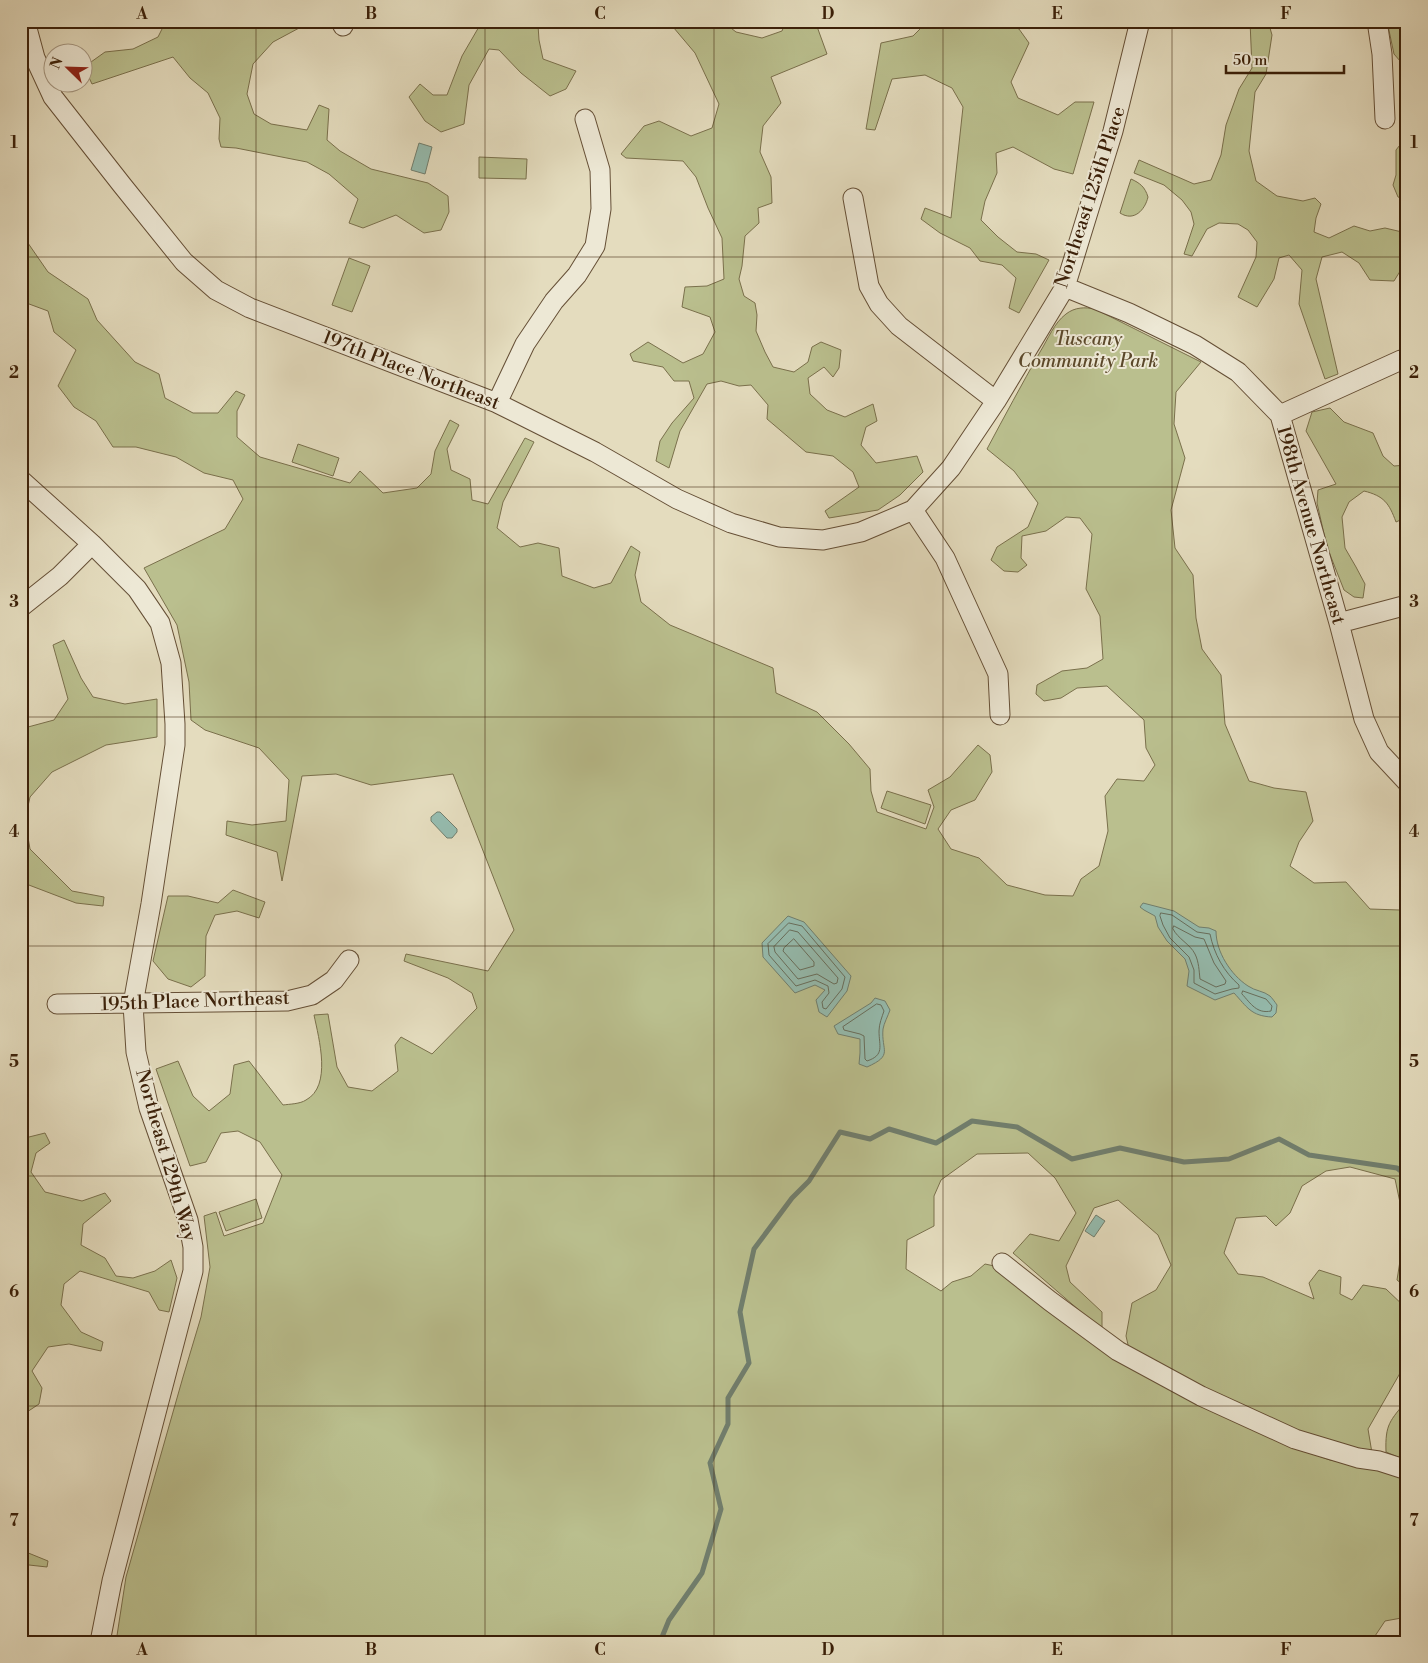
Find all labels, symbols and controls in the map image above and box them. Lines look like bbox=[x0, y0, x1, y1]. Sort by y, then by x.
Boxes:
text: A bbox=[135, 4, 148, 24]
text: B bbox=[365, 4, 377, 24]
text: C bbox=[594, 4, 606, 24]
text: D bbox=[822, 4, 835, 24]
text: E bbox=[1051, 4, 1063, 24]
text: F bbox=[1280, 4, 1292, 24]
north arrow bbox=[42, 42, 92, 92]
scale bar bbox=[1226, 42, 1343, 74]
text: 50 m bbox=[1233, 51, 1267, 70]
text: N bbox=[47, 55, 67, 72]
street label: Northeast 125th Place bbox=[1049, 103, 1131, 291]
text: 1 bbox=[10, 133, 18, 153]
text: 1 bbox=[1410, 133, 1418, 153]
street label: 197th Place Northeast bbox=[319, 325, 503, 415]
park label: Tuscany Community Park bbox=[1018, 327, 1158, 373]
text: 2 bbox=[9, 363, 19, 383]
text: 2 bbox=[1409, 363, 1419, 383]
street label: 198th Avenue Northeast bbox=[1271, 423, 1351, 627]
text: 3 bbox=[9, 592, 19, 612]
text: 3 bbox=[1409, 592, 1419, 612]
text: 4 bbox=[9, 822, 20, 842]
text: 4 bbox=[1409, 822, 1420, 842]
street label: 195th Place Northeast bbox=[100, 986, 290, 1016]
text: 5 bbox=[9, 1052, 19, 1072]
text: 5 bbox=[1409, 1052, 1419, 1072]
street label: Northeast 129th Way bbox=[130, 1066, 202, 1244]
text: 6 bbox=[9, 1282, 19, 1302]
text: 6 bbox=[1409, 1282, 1419, 1302]
text: 7 bbox=[9, 1511, 19, 1531]
text: 7 bbox=[1409, 1511, 1419, 1531]
text: A bbox=[135, 1640, 148, 1660]
text: B bbox=[365, 1640, 377, 1660]
text: C bbox=[594, 1640, 606, 1660]
text: D bbox=[822, 1640, 835, 1660]
text: E bbox=[1051, 1640, 1063, 1660]
text: F bbox=[1280, 1640, 1292, 1660]

